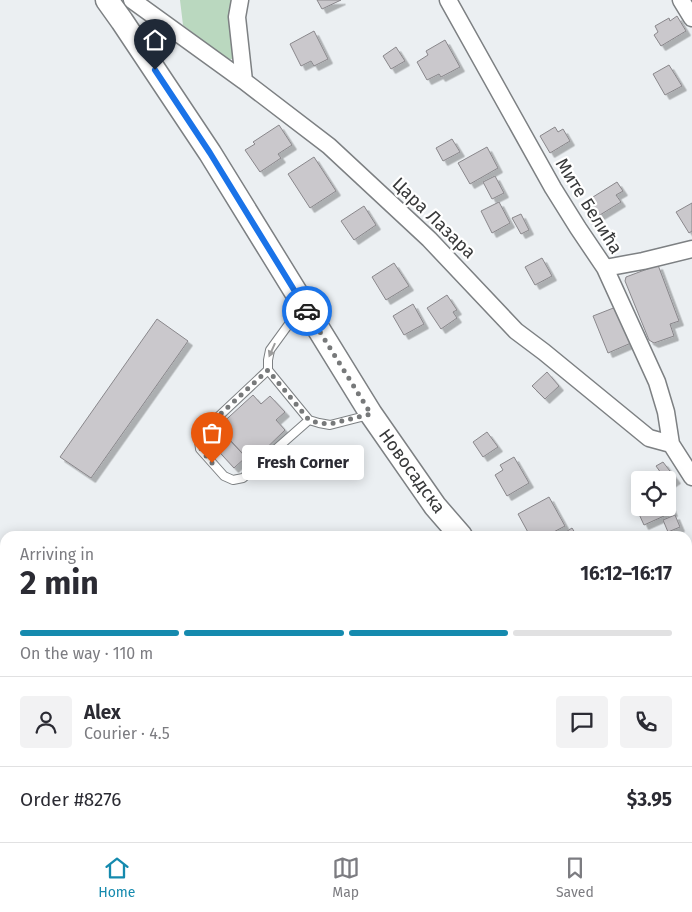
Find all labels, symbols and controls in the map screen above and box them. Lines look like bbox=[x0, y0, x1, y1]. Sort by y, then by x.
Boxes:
pin bbox=[134, 19, 176, 70]
icon: home bbox=[141, 26, 169, 54]
street label: Мите Белића bbox=[551, 154, 627, 258]
street label: Цара Лазара bbox=[388, 173, 480, 263]
courier bbox=[282, 286, 332, 336]
icon: car bbox=[293, 297, 321, 325]
one-way arrow bbox=[267, 343, 275, 357]
pin bbox=[191, 412, 233, 463]
icon: bag bbox=[198, 419, 226, 447]
street label: Новосадска bbox=[374, 424, 450, 518]
callout: Fresh Corner bbox=[242, 446, 364, 480]
text: Fresh Corner bbox=[257, 453, 349, 472]
map controls bbox=[631, 471, 676, 516]
button: locate bbox=[631, 471, 676, 516]
text: Arriving in bbox=[20, 545, 94, 564]
text: 16:12–16:17 bbox=[580, 562, 672, 585]
text: 2 min bbox=[20, 564, 99, 602]
text: On the way · 110 m bbox=[20, 644, 153, 663]
button: person bbox=[20, 696, 72, 748]
button: chat bbox=[556, 696, 608, 748]
button: phone bbox=[620, 696, 672, 748]
text: Alex bbox=[84, 701, 121, 724]
text: Courier · 4.5 bbox=[84, 724, 170, 743]
text: Order #8276 bbox=[20, 788, 121, 811]
text: $3.95 bbox=[627, 788, 672, 811]
tab: Home bbox=[98, 854, 135, 901]
tab: Map bbox=[332, 854, 360, 901]
tab: Saved bbox=[556, 854, 594, 901]

